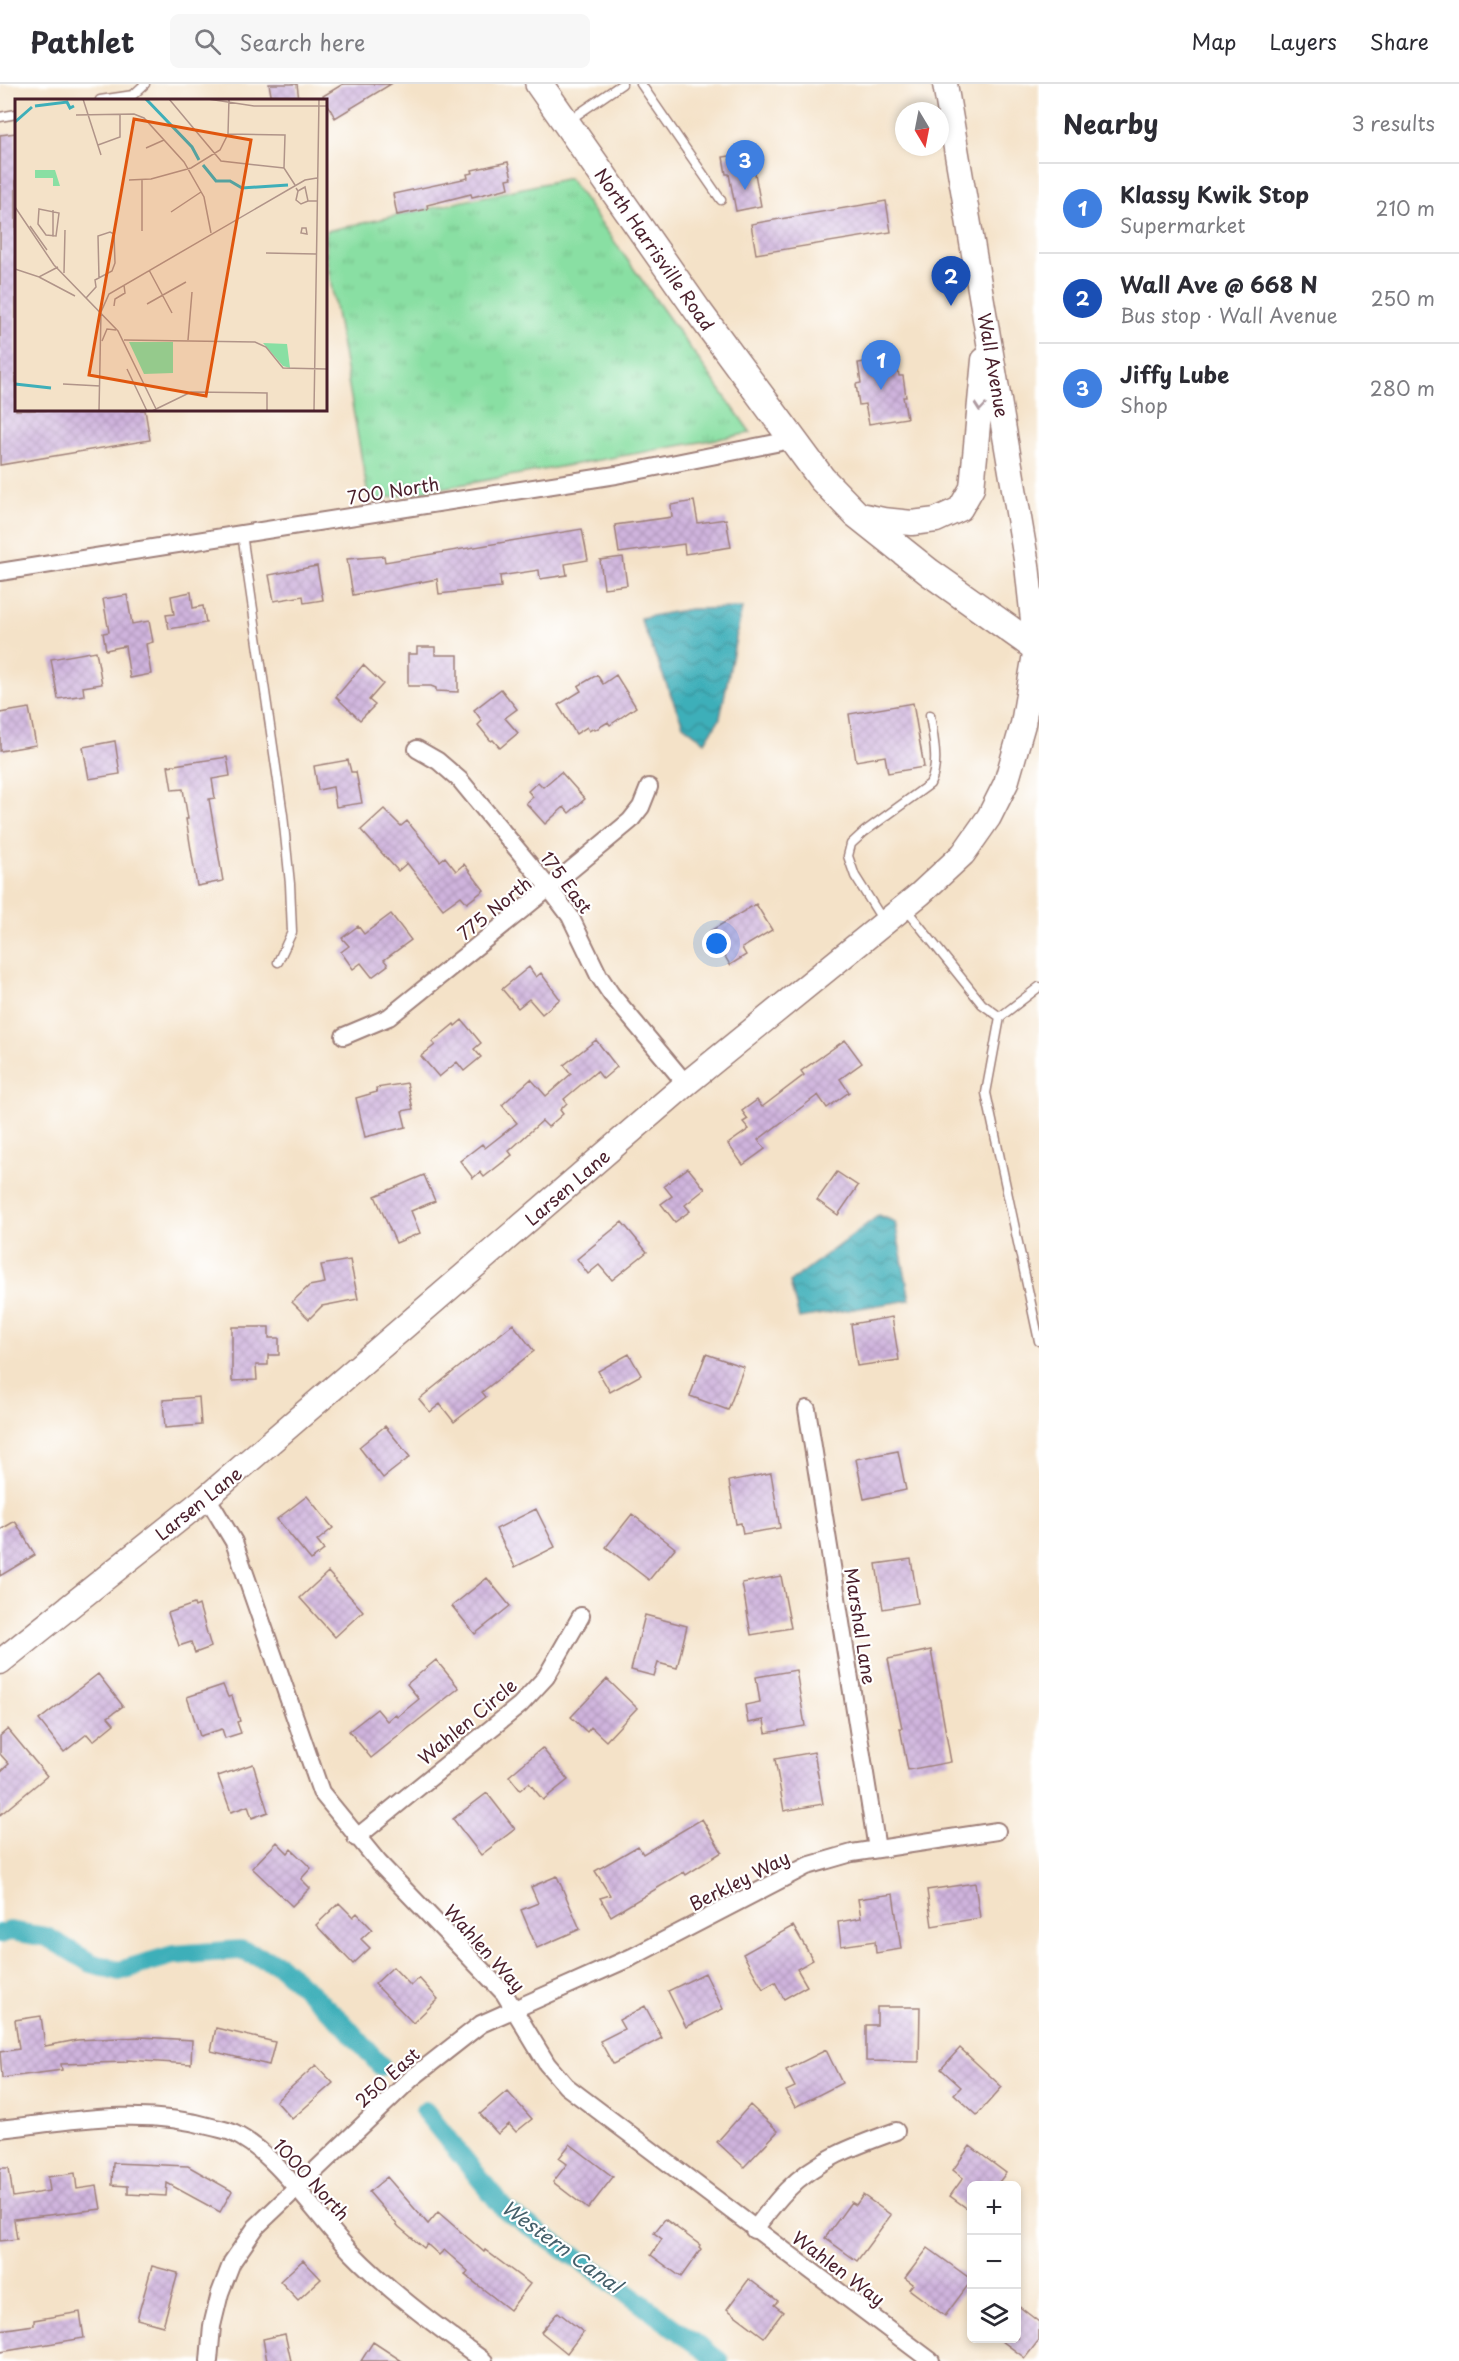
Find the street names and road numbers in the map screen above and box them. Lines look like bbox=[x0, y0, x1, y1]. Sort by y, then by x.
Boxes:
street label: North Harrisville Road bbox=[589, 162, 721, 336]
street label: Wall Avenue bbox=[972, 311, 1017, 420]
street label: 700 North bbox=[345, 469, 441, 511]
street label: 175 East bbox=[535, 845, 599, 919]
street label: 775 North bbox=[451, 870, 537, 946]
street label: Larsen Lane bbox=[519, 1142, 615, 1232]
street label: Larsen Lane bbox=[149, 1459, 247, 1547]
street label: Marshal Lane bbox=[838, 1566, 884, 1686]
street label: Wahlen Circle bbox=[412, 1672, 522, 1770]
street label: Berkley Way bbox=[684, 1843, 794, 1917]
street label: Wahlen Way bbox=[438, 1898, 532, 1998]
street label: 250 East bbox=[349, 2041, 425, 2113]
street label: 1000 North bbox=[268, 2132, 356, 2226]
street label: Wahlen Way bbox=[787, 2224, 891, 2312]

